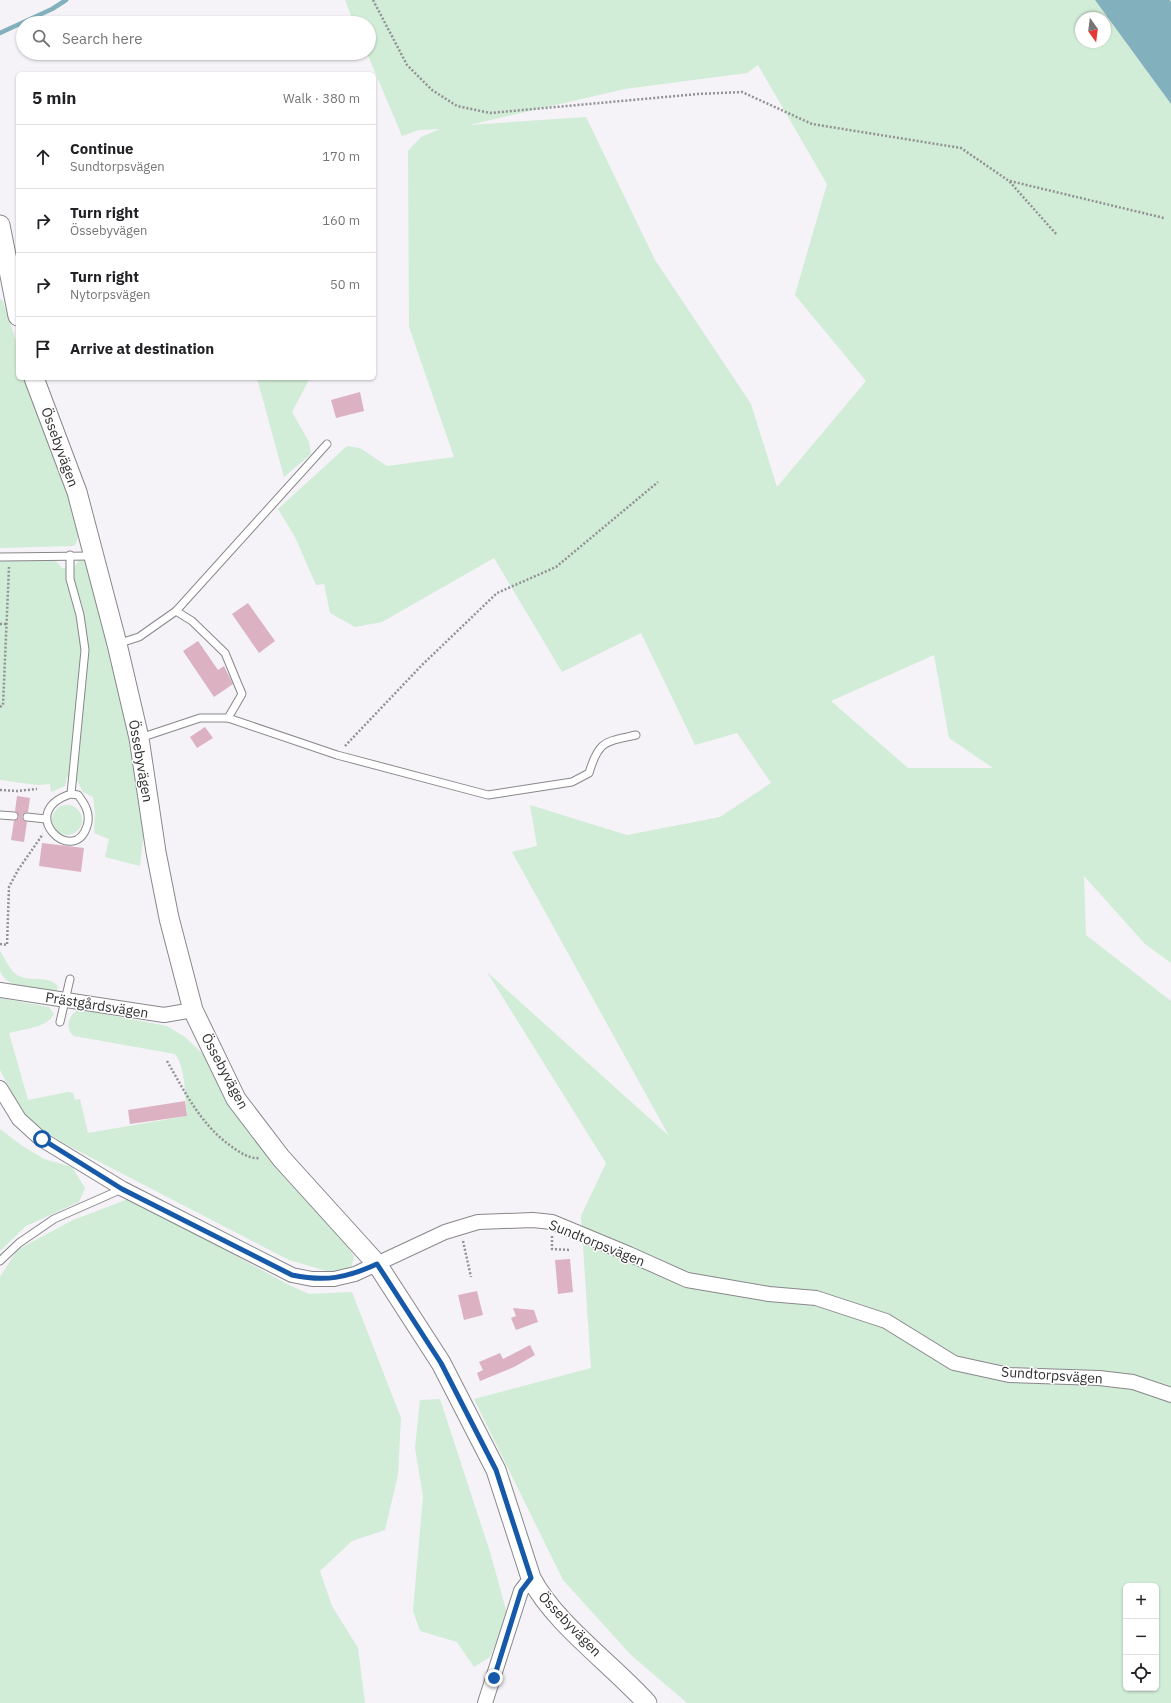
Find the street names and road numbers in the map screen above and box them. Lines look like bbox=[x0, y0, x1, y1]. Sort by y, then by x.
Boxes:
street label: Össebyvägen bbox=[37, 405, 83, 489]
street label: Össebyvägen bbox=[125, 718, 157, 804]
street label: Prästgårdsvägen bbox=[44, 988, 150, 1022]
street label: Össebyvägen bbox=[197, 1030, 253, 1112]
street label: Sundtorpsvägen bbox=[546, 1216, 648, 1270]
street label: Sundtorpsvägen bbox=[1001, 1362, 1103, 1388]
street label: Össebyvägen bbox=[535, 1588, 605, 1660]

